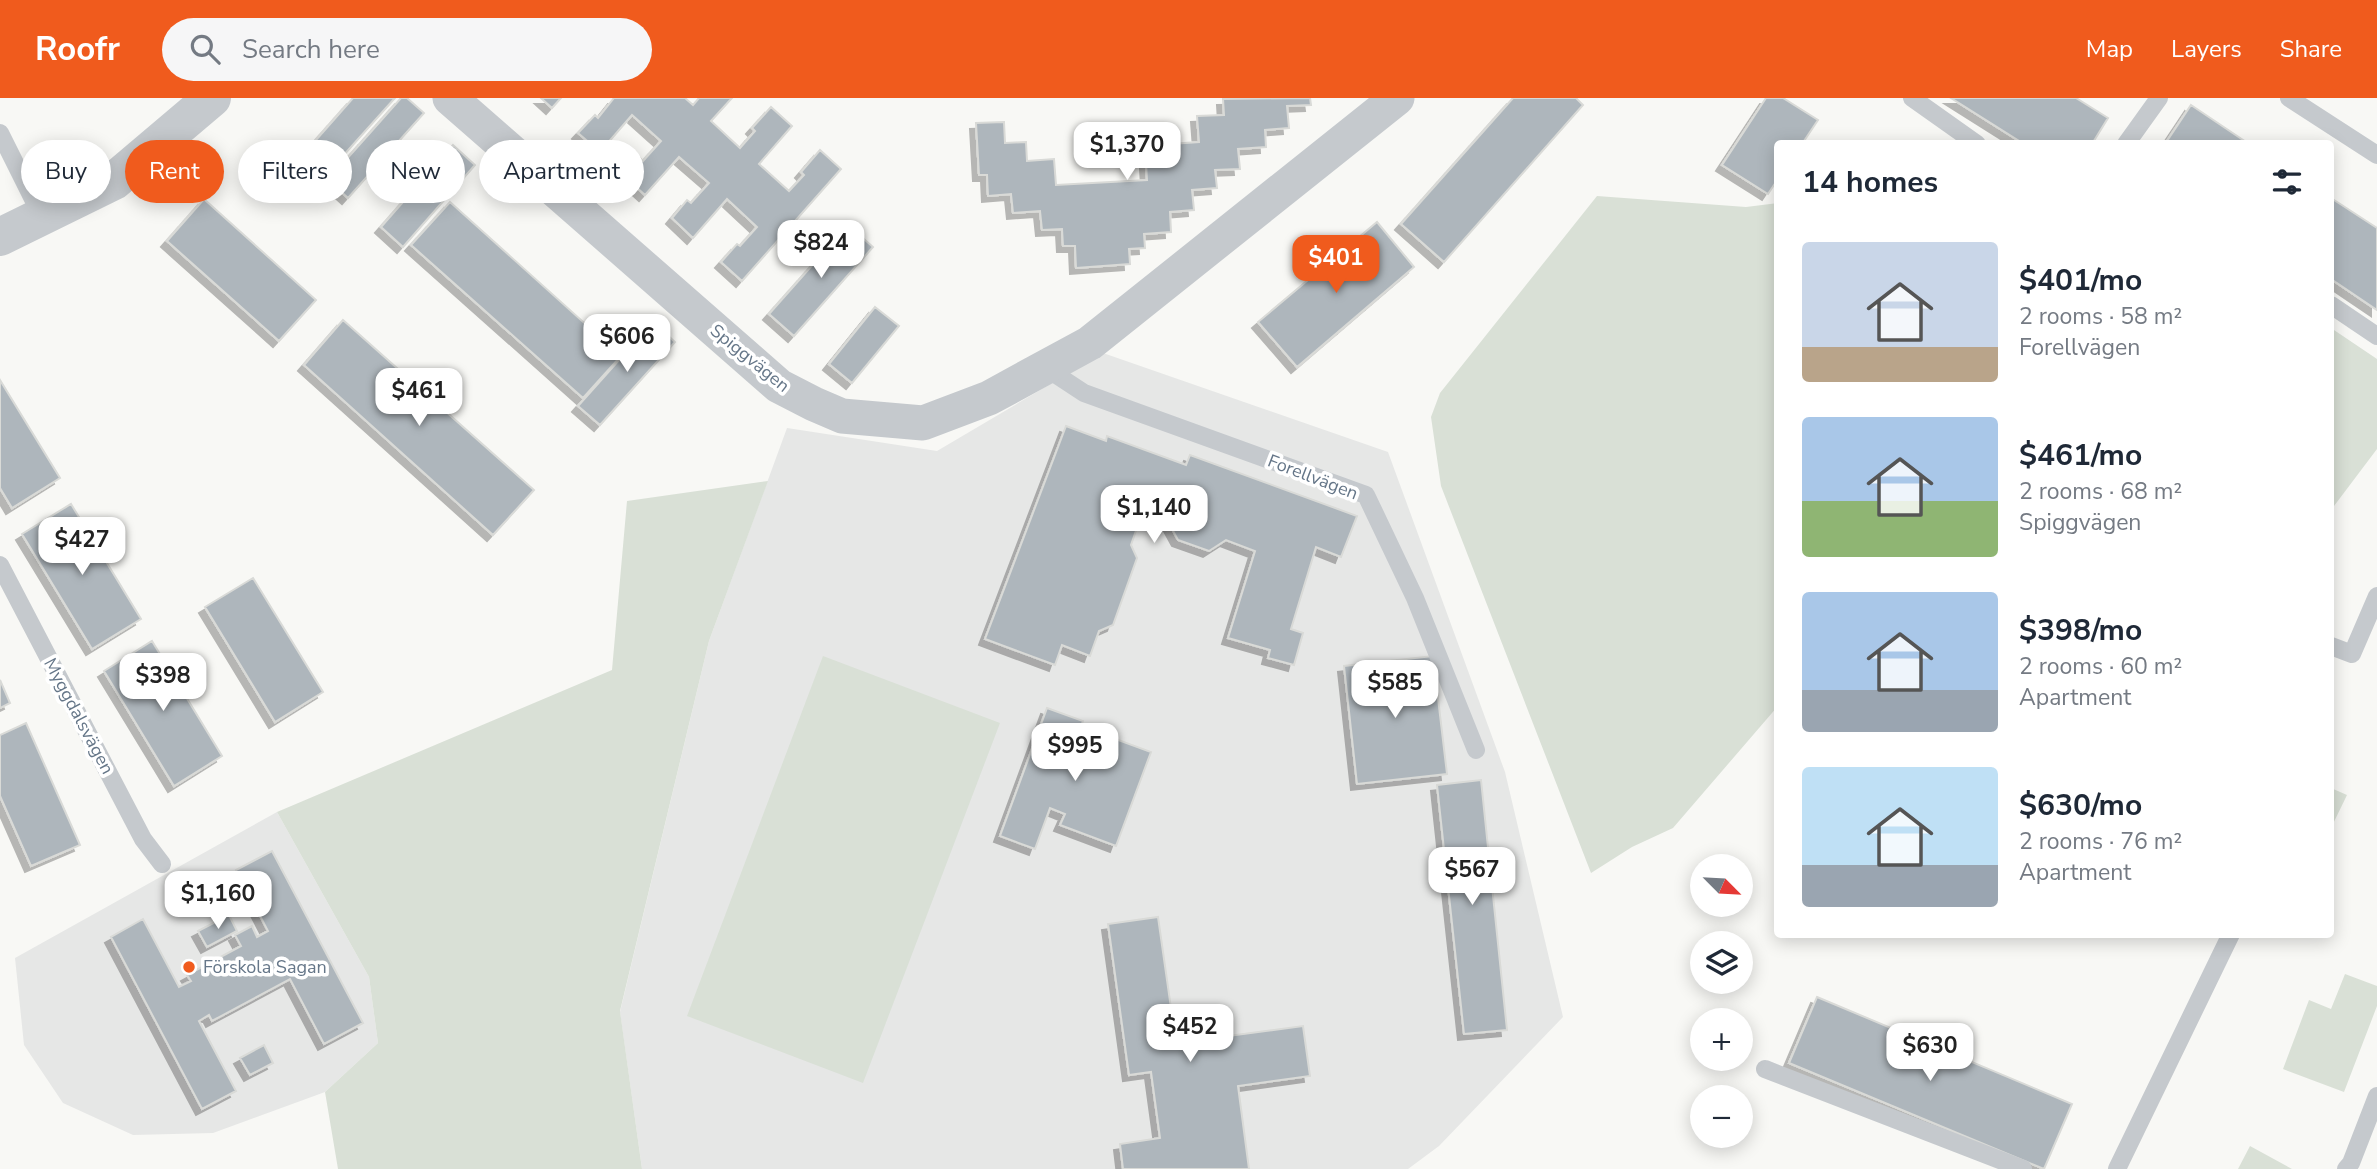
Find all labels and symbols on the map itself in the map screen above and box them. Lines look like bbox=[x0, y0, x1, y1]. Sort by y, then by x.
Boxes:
pin: $1,370 bbox=[1070, 122, 1184, 182]
pin: $824 bbox=[780, 220, 862, 280]
pin: $401 bbox=[1295, 236, 1377, 295]
pin: $606 bbox=[586, 314, 668, 374]
street label: Spiggvägen bbox=[705, 319, 795, 397]
pin: $461 bbox=[378, 368, 460, 428]
street label: Forellvägen bbox=[1264, 449, 1362, 505]
pin: $1,140 bbox=[1097, 486, 1211, 545]
pin: $427 bbox=[41, 518, 123, 577]
street label: Myggdalsvägen bbox=[38, 654, 120, 778]
pin: $398 bbox=[122, 654, 204, 713]
pin: $585 bbox=[1354, 660, 1436, 720]
pin: $995 bbox=[1034, 724, 1116, 783]
pin: $567 bbox=[1431, 848, 1513, 907]
north arrow bbox=[1690, 854, 1754, 917]
pin: $1,160 bbox=[161, 872, 275, 931]
place label: Förskola Sagan bbox=[203, 955, 327, 979]
marker: Förskola Sagan bbox=[181, 959, 197, 975]
pin: $452 bbox=[1149, 1004, 1231, 1064]
pin: $630 bbox=[1889, 1024, 1971, 1083]

